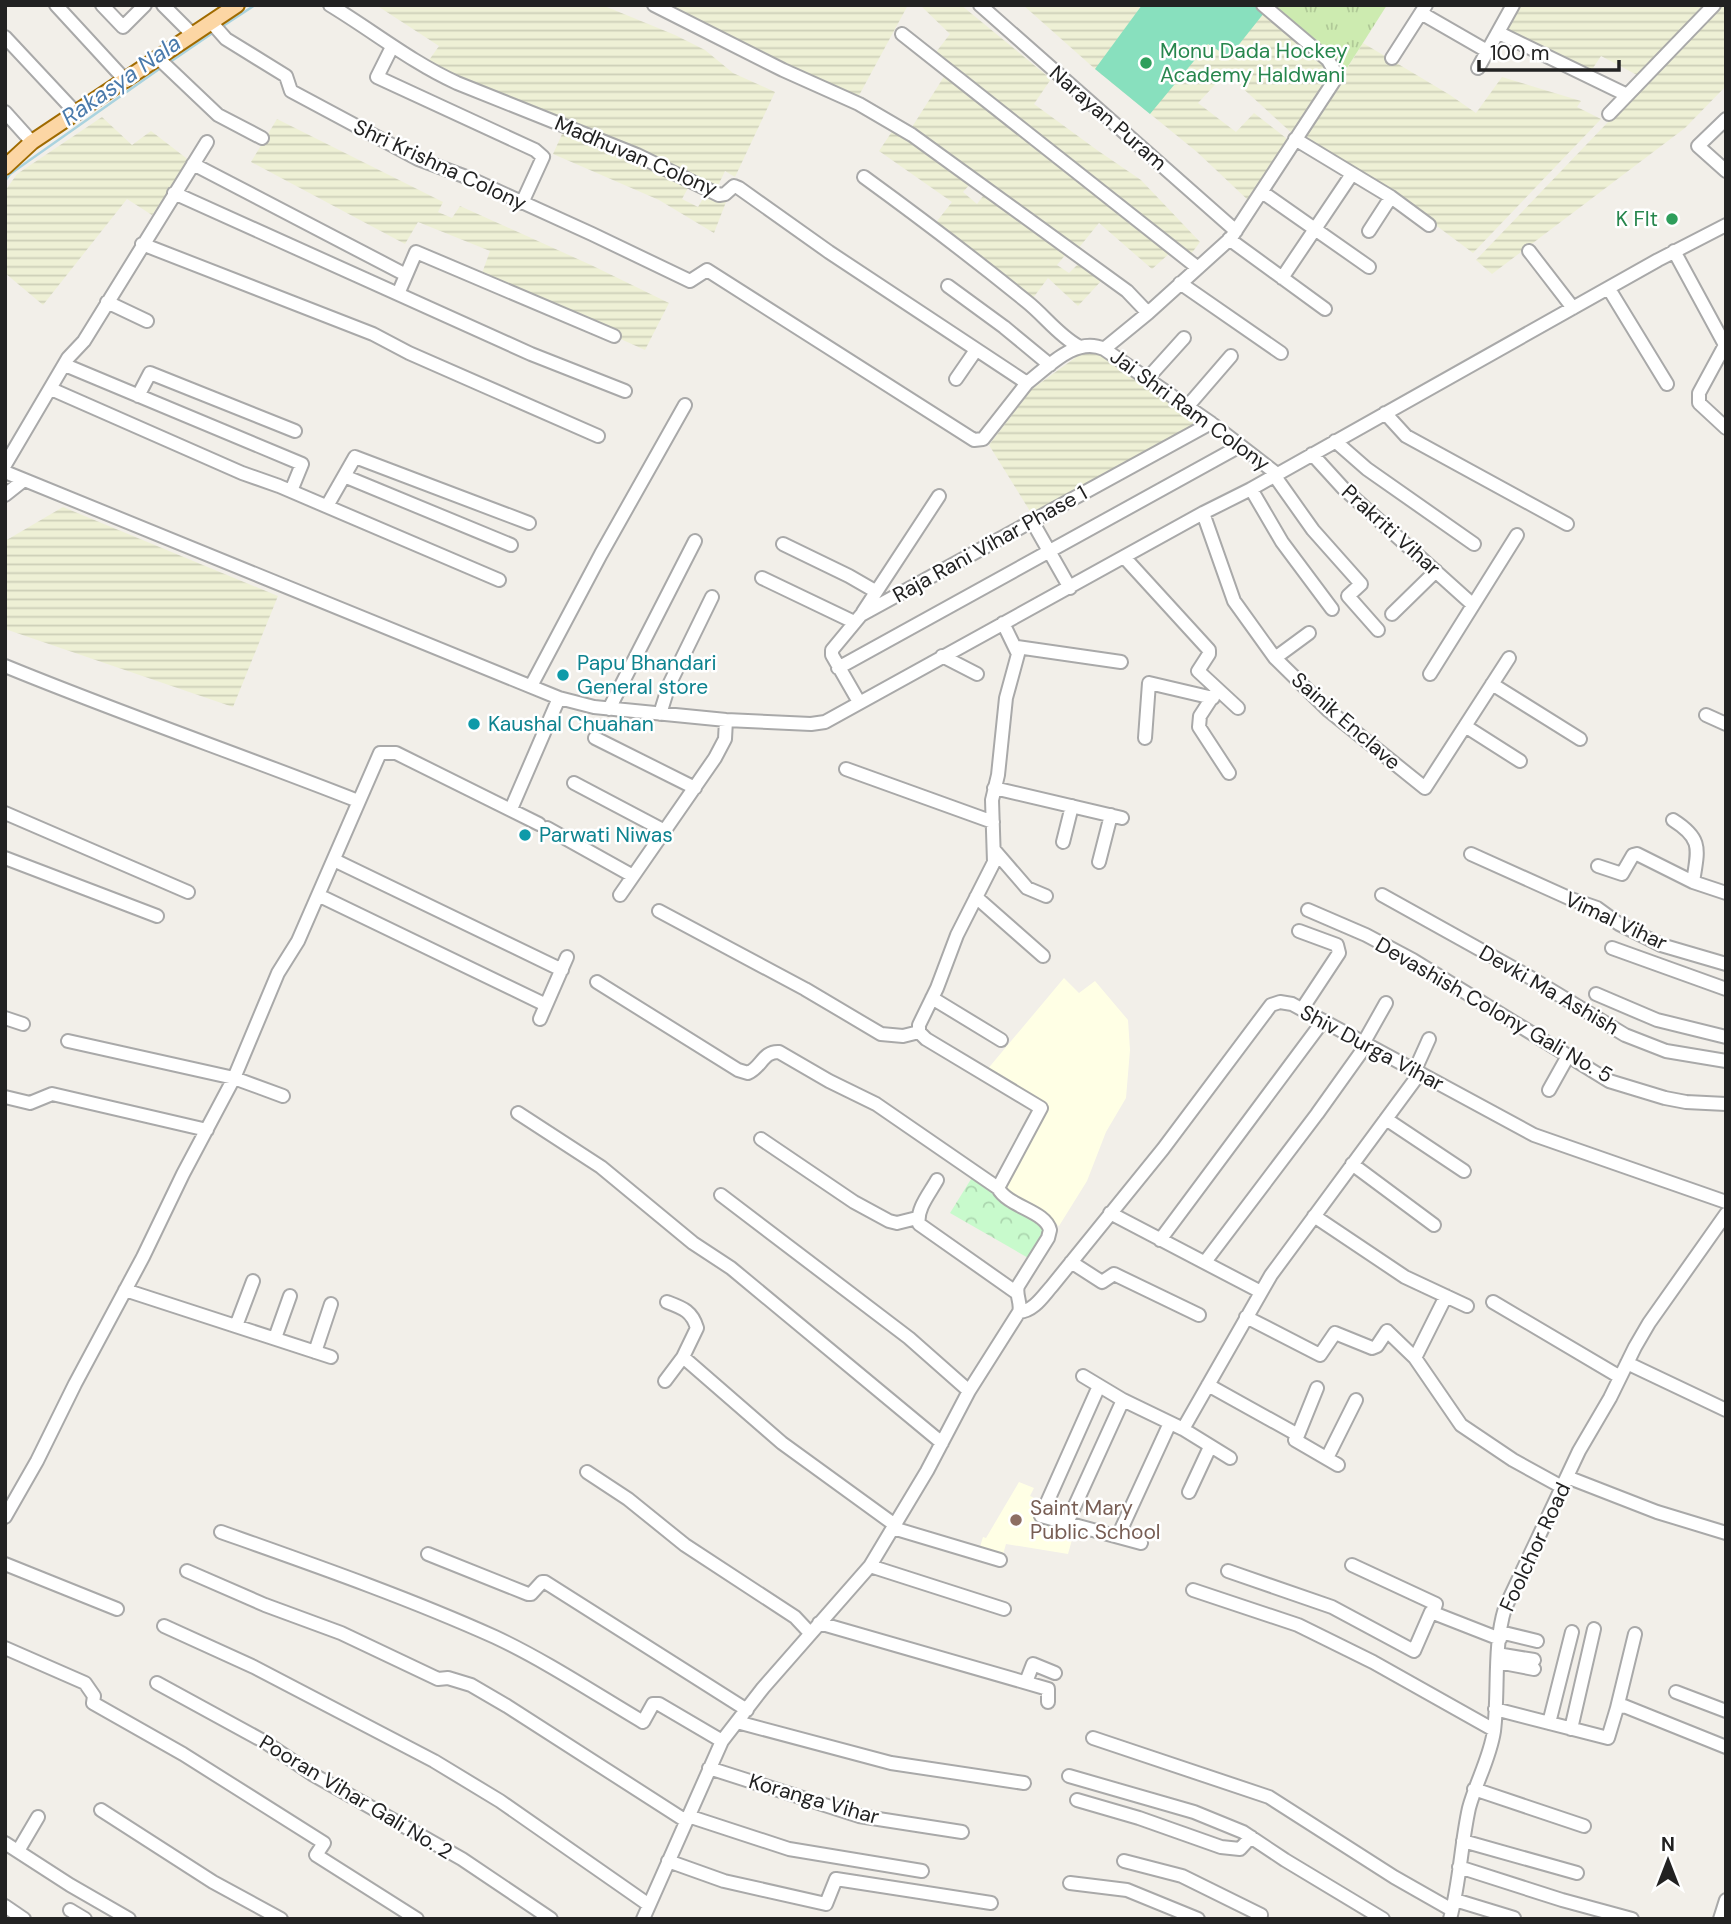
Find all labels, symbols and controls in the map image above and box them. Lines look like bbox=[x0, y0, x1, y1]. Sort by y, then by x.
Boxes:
water label: Rakasya Nala bbox=[55, 28, 187, 132]
scale bar bbox=[1479, 28, 1619, 72]
place label: Monu Dada Hockey Academy Haldwani bbox=[1160, 37, 1348, 89]
text: 100 m bbox=[1490, 39, 1550, 67]
marker: Monu Dada Hockey Academy Haldwani bbox=[1138, 55, 1154, 71]
street label: Narayan Puram bbox=[1043, 59, 1173, 177]
street label: Madhuvan Colony bbox=[550, 109, 722, 203]
street label: Shri Krishna Colony bbox=[349, 113, 531, 217]
place label: K FIt bbox=[1616, 205, 1658, 233]
marker: K FIt bbox=[1664, 211, 1680, 227]
street label: Jai Shri Ram Colony bbox=[1104, 342, 1276, 478]
street label: Prakriti Vihar bbox=[1336, 478, 1447, 582]
street label: Raja Rani Vihar Phase 1 bbox=[888, 479, 1092, 609]
place label: Papu Bhandari General store bbox=[577, 649, 717, 701]
street label: Sainik Enclave bbox=[1285, 666, 1407, 776]
marker: Papu Bhandari General store bbox=[555, 667, 571, 683]
place label: Kaushal Chuahan bbox=[488, 710, 654, 738]
marker: Kaushal Chuahan bbox=[466, 716, 482, 732]
place label: Parwati Niwas bbox=[539, 821, 673, 849]
marker: Parwati Niwas bbox=[517, 827, 533, 843]
street label: Vimal Vihar bbox=[1560, 885, 1672, 957]
street label: Devashish Colony Gali No. 5 bbox=[1370, 930, 1618, 1090]
street label: Devki Ma Ashish bbox=[1474, 939, 1624, 1041]
street label: Shiv Durga Vihar bbox=[1295, 998, 1449, 1098]
street label: Foolchor Road bbox=[1493, 1478, 1577, 1616]
place label: Saint Mary Public School bbox=[1030, 1494, 1161, 1546]
marker: Saint Mary Public School bbox=[1008, 1512, 1024, 1528]
street label: Pooran Vihar Gali No. 2 bbox=[254, 1728, 458, 1866]
street label: Koranga Vihar bbox=[746, 1767, 883, 1831]
north arrow bbox=[1633, 1826, 1703, 1896]
text: N bbox=[1661, 1832, 1675, 1857]

